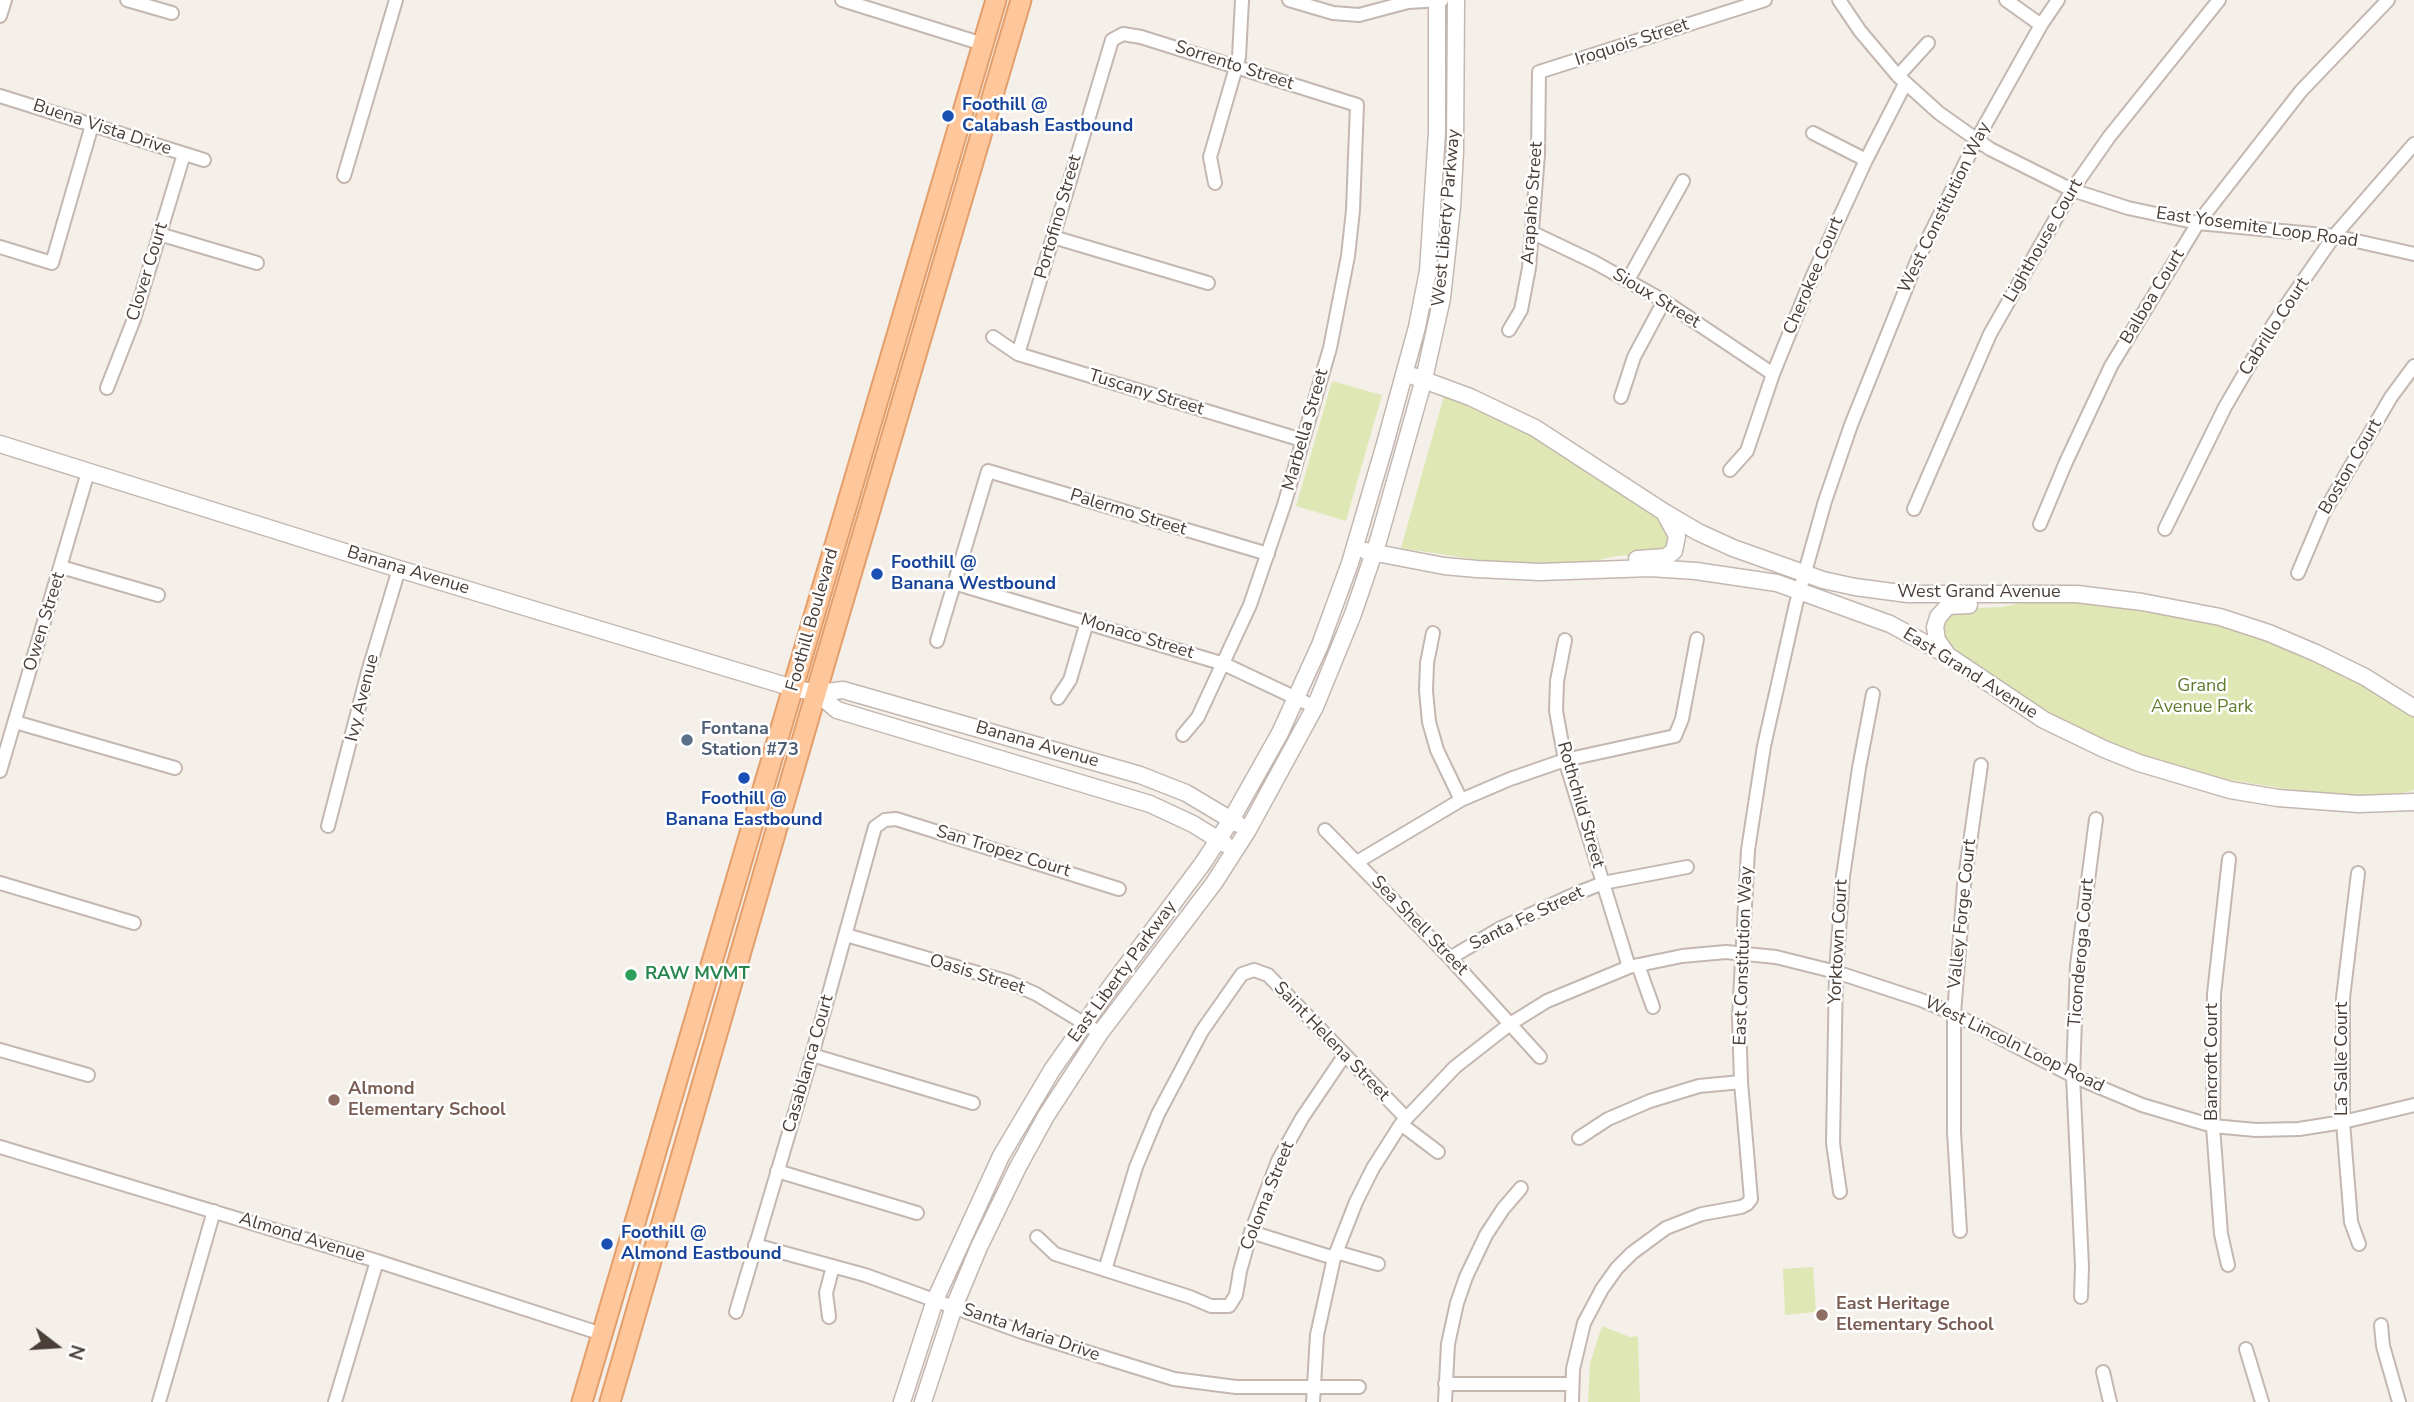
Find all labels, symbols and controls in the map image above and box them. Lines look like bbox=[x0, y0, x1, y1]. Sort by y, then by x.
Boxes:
street label: Iroquois Street bbox=[1572, 14, 1692, 72]
street label: Sorrento Street bbox=[1172, 37, 1296, 95]
street label: Buena Vista Drive bbox=[30, 95, 174, 161]
place label: Foothill @ Calabash Eastbound bbox=[962, 95, 1133, 138]
marker: Foothill @ Calabash Eastbound bbox=[940, 108, 956, 124]
street label: West Constitution Way bbox=[1894, 119, 1996, 297]
street label: West Liberty Parkway bbox=[1428, 128, 1466, 308]
street label: Arapaho Street bbox=[1518, 141, 1548, 265]
street label: Portofino Street bbox=[1031, 152, 1087, 282]
street label: Lighthouse Court bbox=[2000, 175, 2088, 307]
street label: East Yosemite Loop Road bbox=[2155, 203, 2359, 253]
street label: Cherokee Court bbox=[1780, 214, 1848, 338]
street label: Clover Court bbox=[123, 220, 173, 324]
street label: Balboa Court bbox=[2116, 246, 2190, 348]
street label: Sioux Street bbox=[1608, 264, 1704, 334]
street label: Cabrillo Court bbox=[2235, 274, 2315, 380]
street label: Tuscany Street bbox=[1086, 365, 1206, 421]
street label: Marbella Street bbox=[1278, 367, 1334, 493]
street label: Boston Court bbox=[2315, 415, 2387, 519]
street label: Palermo Street bbox=[1067, 485, 1189, 541]
street label: Banana Avenue bbox=[344, 542, 472, 600]
street label: Foothill Boulevard bbox=[782, 546, 844, 694]
place label: Foothill @ Banana Westbound bbox=[891, 553, 1056, 596]
marker: Foothill @ Banana Westbound bbox=[869, 566, 885, 582]
street label: Owen Street bbox=[20, 570, 70, 674]
street label: West Grand Avenue bbox=[1897, 582, 2061, 604]
street label: Monaco Street bbox=[1078, 610, 1196, 664]
street label: East Grand Avenue bbox=[1899, 624, 2041, 724]
street label: Ivy Avenue bbox=[342, 652, 384, 744]
park label: Grand Avenue Park bbox=[2151, 676, 2253, 718]
street label: Banana Avenue bbox=[973, 717, 1101, 773]
place label: Fontana Station #73 bbox=[701, 719, 799, 762]
marker: Fontana Station #73 bbox=[679, 732, 695, 748]
street label: Rothchild Street bbox=[1552, 739, 1608, 871]
marker: Foothill @ Banana Eastbound bbox=[736, 770, 752, 786]
place label: Foothill @ Banana Eastbound bbox=[666, 789, 822, 832]
street label: San Tropez Court bbox=[933, 821, 1073, 883]
street label: Valley Forge Court bbox=[1944, 838, 1982, 990]
street label: East Constitution Way bbox=[1730, 866, 1758, 1046]
street label: Sea Shell Street bbox=[1366, 872, 1472, 980]
street label: Ticonderoga Court bbox=[2065, 878, 2099, 1028]
street label: Yorktown Court bbox=[1825, 879, 1853, 1005]
street label: Santa Fe Street bbox=[1466, 882, 1588, 956]
street label: East Liberty Parkway bbox=[1064, 897, 1182, 1047]
street label: Oasis Street bbox=[927, 950, 1027, 1000]
place label: RAW MVMT bbox=[645, 964, 750, 986]
marker: RAW MVMT bbox=[623, 967, 639, 983]
street label: Saint Helena Street bbox=[1269, 978, 1393, 1106]
street label: West Lincoln Loop Road bbox=[1921, 992, 2107, 1098]
street label: Casablanca Court bbox=[779, 993, 839, 1135]
street label: La Salle Court bbox=[2332, 1002, 2354, 1116]
street label: Bancroft Court bbox=[2202, 1003, 2224, 1121]
place label: Almond Elementary School bbox=[348, 1079, 506, 1122]
marker: Almond Elementary School bbox=[326, 1092, 342, 1108]
street label: Coloma Street bbox=[1236, 1138, 1300, 1254]
street label: Almond Avenue bbox=[236, 1209, 368, 1267]
place label: Foothill @ Almond Eastbound bbox=[621, 1223, 782, 1266]
marker: Foothill @ Almond Eastbound bbox=[599, 1236, 615, 1252]
place label: East Heritage Elementary School bbox=[1836, 1294, 1994, 1336]
street label: Santa Maria Drive bbox=[960, 1299, 1102, 1367]
marker: East Heritage Elementary School bbox=[1814, 1307, 1830, 1323]
north arrow bbox=[21, 1311, 91, 1381]
text: N bbox=[62, 1342, 91, 1363]

